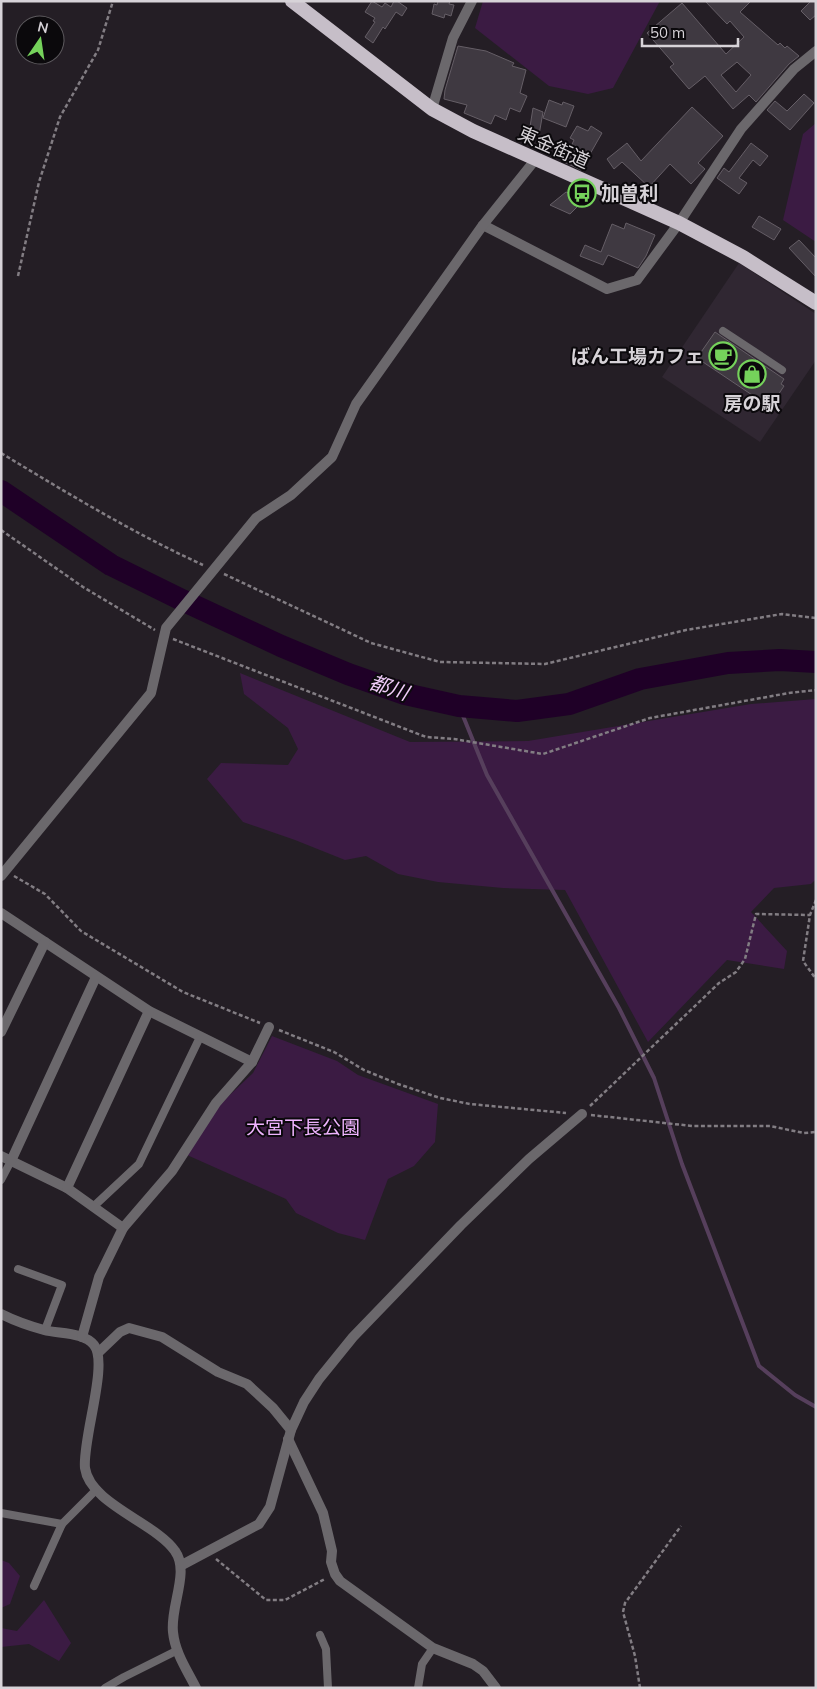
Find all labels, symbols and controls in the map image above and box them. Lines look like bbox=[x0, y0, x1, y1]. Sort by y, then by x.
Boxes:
north arrow bbox=[15, 15, 65, 65]
scale bar bbox=[642, 15, 738, 47]
text: N bbox=[36, 17, 50, 37]
text: 50 m bbox=[650, 23, 685, 42]
street label: 東金街道 bbox=[514, 121, 594, 173]
bus stop icon: 加曽利 bbox=[567, 178, 597, 208]
place label: 加曽利 bbox=[601, 181, 658, 205]
cafe icon: ばん工場カフェ bbox=[708, 341, 738, 371]
place label: ばん工場カフェ bbox=[571, 344, 704, 368]
shop icon: 房の駅 bbox=[737, 359, 767, 389]
place label: 房の駅 bbox=[723, 391, 781, 415]
water label: 都川 bbox=[366, 669, 414, 706]
park label: 大宮下長公園 bbox=[246, 1115, 360, 1139]

